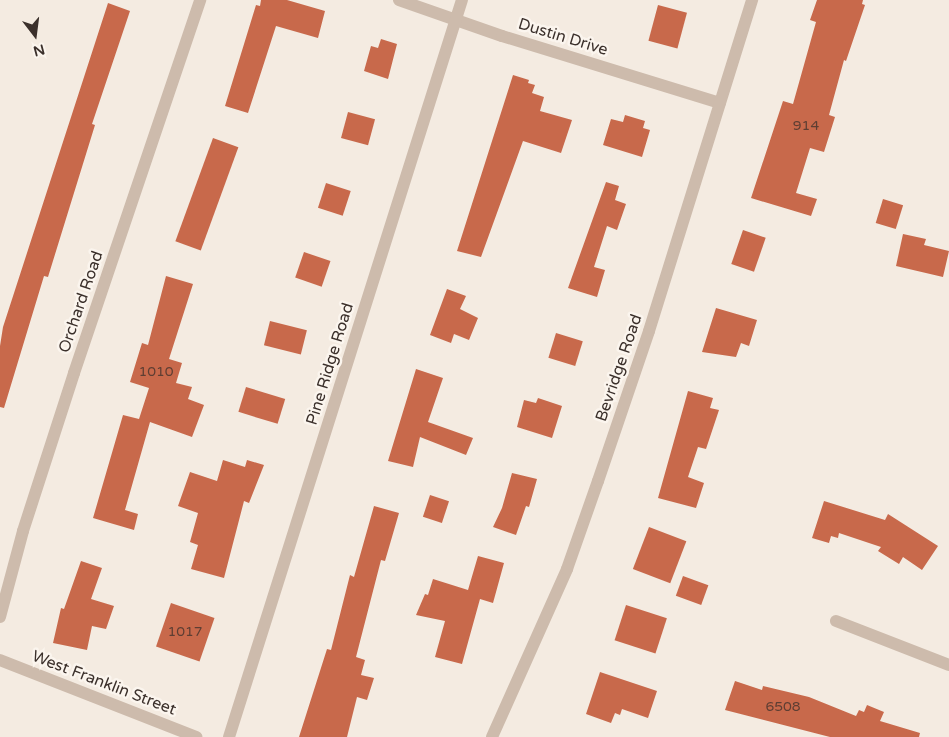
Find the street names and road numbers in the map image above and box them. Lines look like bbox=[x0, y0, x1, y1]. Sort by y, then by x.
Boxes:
street label: Dustin Drive bbox=[516, 14, 610, 60]
street label: Orchard Road bbox=[55, 249, 107, 355]
street label: Pine Ridge Road bbox=[302, 301, 358, 427]
street label: Bevridge Road bbox=[592, 312, 646, 424]
street label: West Franklin Street bbox=[29, 647, 179, 719]

